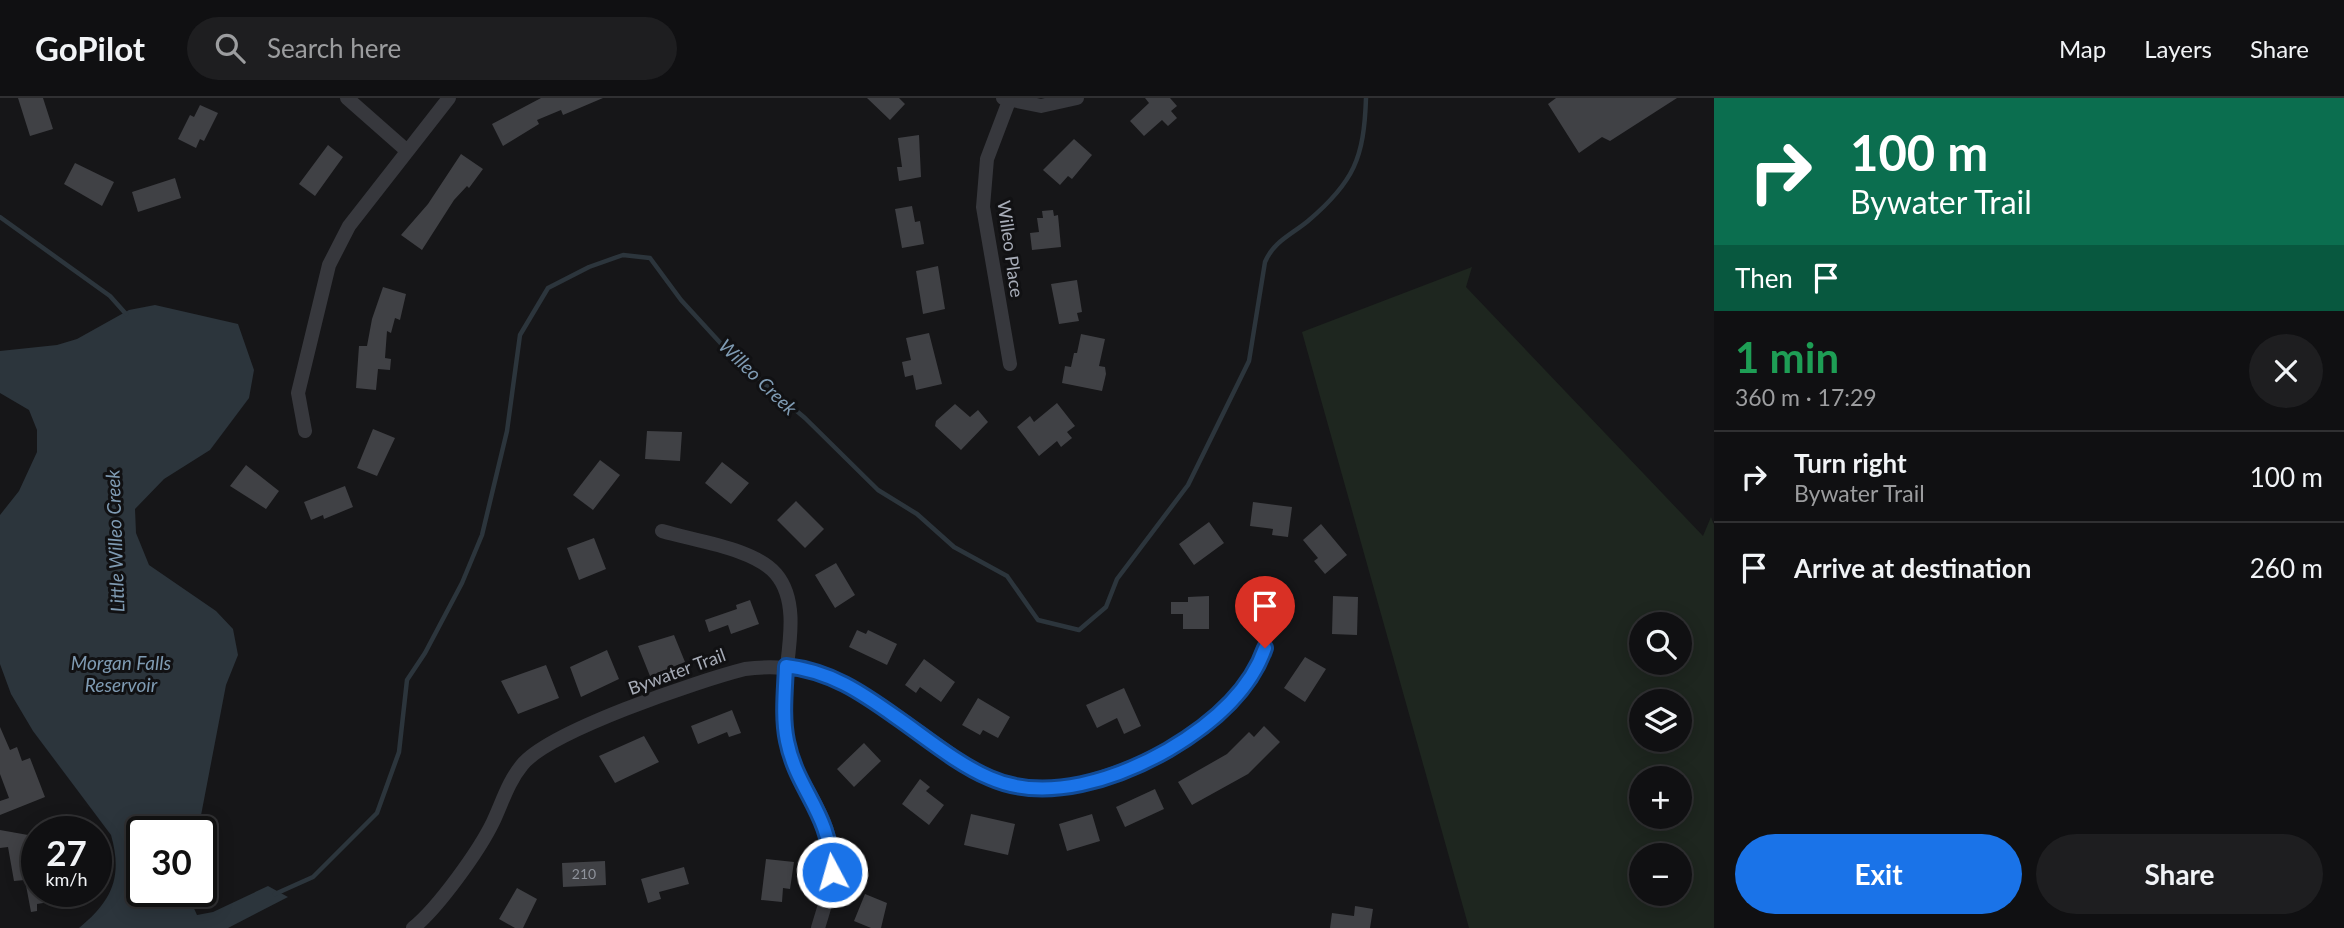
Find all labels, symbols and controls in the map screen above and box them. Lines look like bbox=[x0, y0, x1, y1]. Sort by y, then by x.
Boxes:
search box bbox=[187, 17, 677, 80]
text: GoPilot bbox=[35, 28, 145, 68]
icon: search bbox=[211, 29, 249, 67]
text: Search here bbox=[267, 32, 401, 64]
text: Map bbox=[2059, 34, 2106, 63]
text: Layers bbox=[2144, 34, 2212, 63]
text: Share bbox=[2250, 34, 2309, 63]
text: 100 m bbox=[1850, 123, 1988, 181]
icon: right bbox=[1735, 126, 1826, 217]
text: Bywater Trail bbox=[1850, 182, 2032, 221]
street label: Willeo Place bbox=[993, 199, 1029, 299]
icon: arrive bbox=[1807, 259, 1845, 297]
text: Then bbox=[1735, 262, 1793, 294]
text: 1 min bbox=[1735, 332, 1839, 382]
water label: Willeo Creek bbox=[715, 334, 803, 420]
button: close bbox=[2249, 334, 2323, 408]
text: 360 m · 17:29 bbox=[1735, 383, 1877, 411]
text: Turn right bbox=[1794, 447, 1907, 479]
icon: right bbox=[1735, 458, 1773, 496]
text: 100 m bbox=[2250, 461, 2323, 493]
water label: Little Willeo Creek bbox=[100, 468, 128, 613]
text: Bywater Trail bbox=[1794, 479, 1925, 507]
icon: arrive bbox=[1735, 549, 1773, 587]
text: Arrive at destination bbox=[1794, 552, 2031, 584]
text: 260 m bbox=[2250, 552, 2323, 584]
pin bbox=[1235, 576, 1295, 648]
icon: arrive bbox=[1246, 587, 1284, 625]
map controls bbox=[1629, 612, 1692, 906]
button: search bbox=[1629, 612, 1692, 675]
street label: Bywater Trail bbox=[625, 643, 728, 699]
water label: Morgan Falls Reservoir bbox=[71, 651, 172, 696]
button: layers bbox=[1629, 689, 1692, 752]
button: + bbox=[1629, 766, 1692, 829]
speed limit sign: 30 bbox=[126, 816, 217, 907]
text: 27 bbox=[46, 831, 87, 873]
button: Exit bbox=[1735, 834, 2022, 914]
button: Share bbox=[2036, 834, 2323, 914]
position arrow bbox=[795, 835, 869, 909]
button: − bbox=[1629, 843, 1692, 906]
house number: 210 bbox=[572, 865, 596, 882]
text: km/h bbox=[45, 868, 88, 890]

